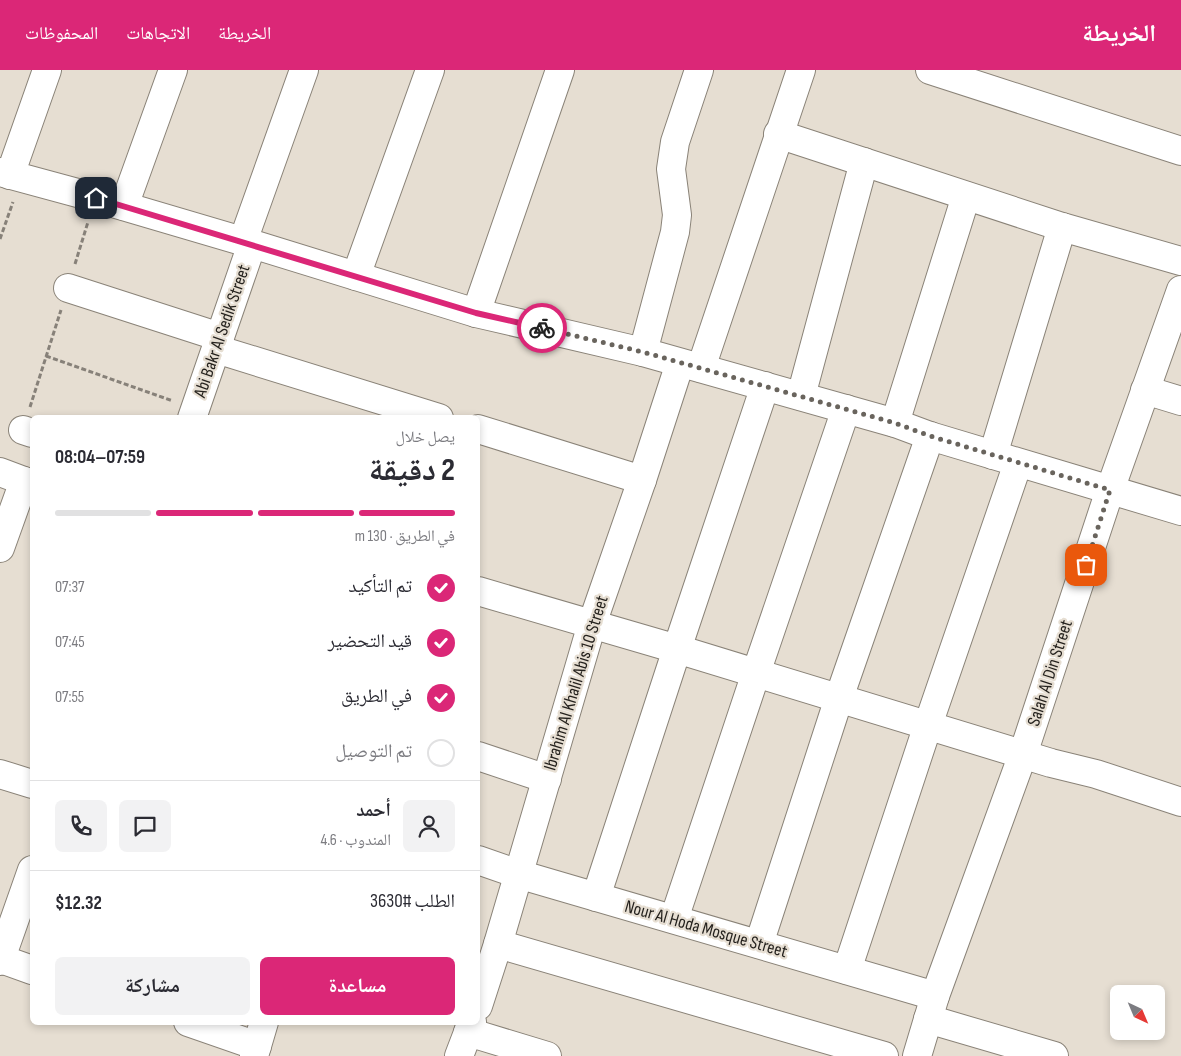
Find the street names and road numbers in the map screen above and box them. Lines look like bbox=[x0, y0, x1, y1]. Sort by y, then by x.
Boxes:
street label: Abi Bakr Al Sedik Street bbox=[189, 261, 255, 401]
street label: Ibrahim Al Khalil Abis 10 Street bbox=[539, 592, 613, 773]
street label: Salah Al Din Street bbox=[1023, 617, 1077, 729]
street label: Nour Al Hoda Mosque Street bbox=[622, 896, 790, 962]

